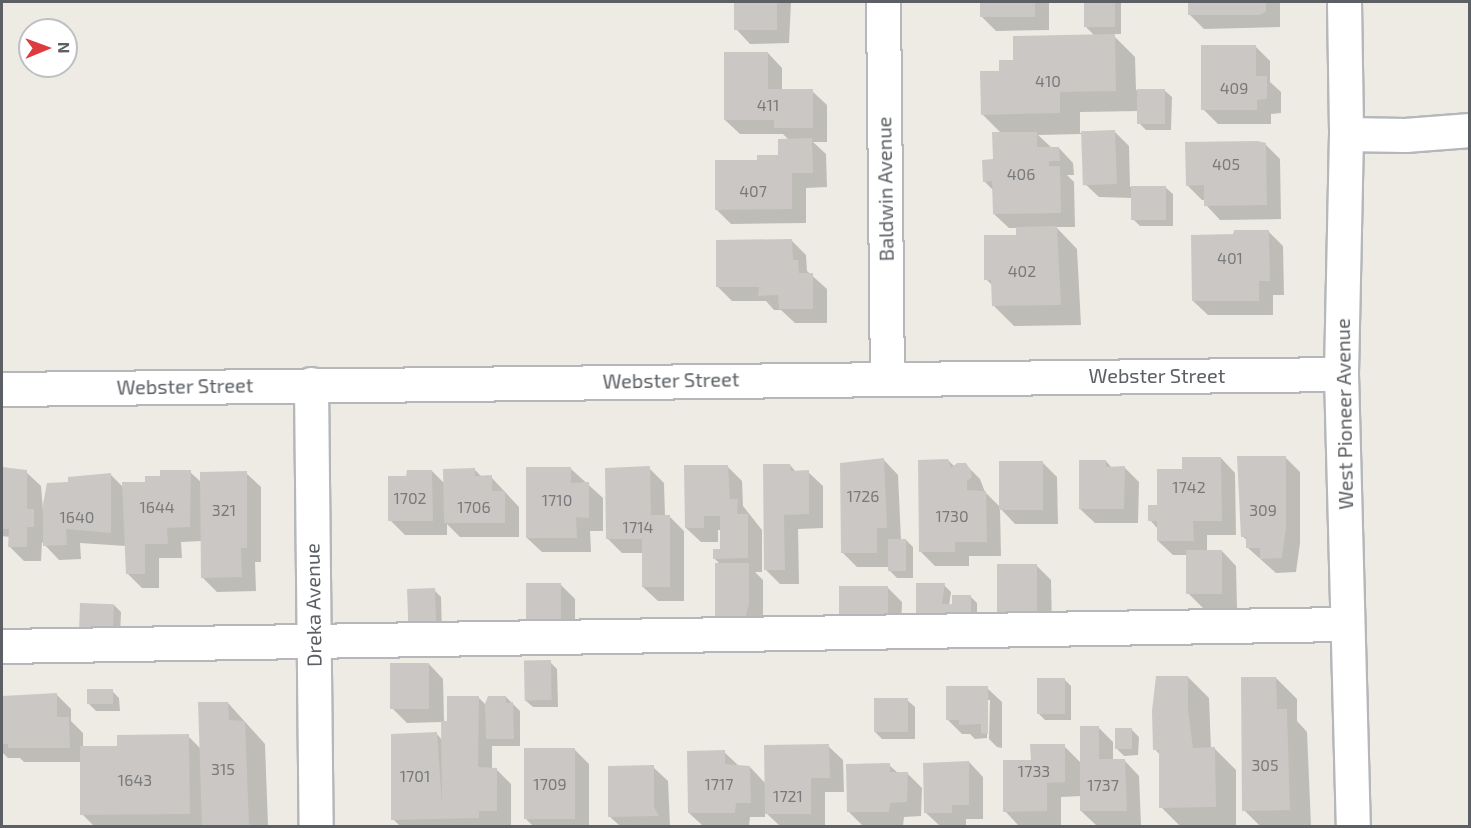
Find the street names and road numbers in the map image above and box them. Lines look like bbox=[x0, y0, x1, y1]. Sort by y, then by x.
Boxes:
street label: Baldwin Avenue bbox=[872, 116, 898, 262]
street label: West Pioneer Avenue bbox=[1330, 318, 1358, 510]
street label: Webster Street bbox=[1088, 363, 1226, 387]
street label: Webster Street bbox=[602, 367, 740, 393]
street label: Webster Street bbox=[116, 373, 254, 399]
street label: Dreka Avenue bbox=[300, 543, 326, 667]

